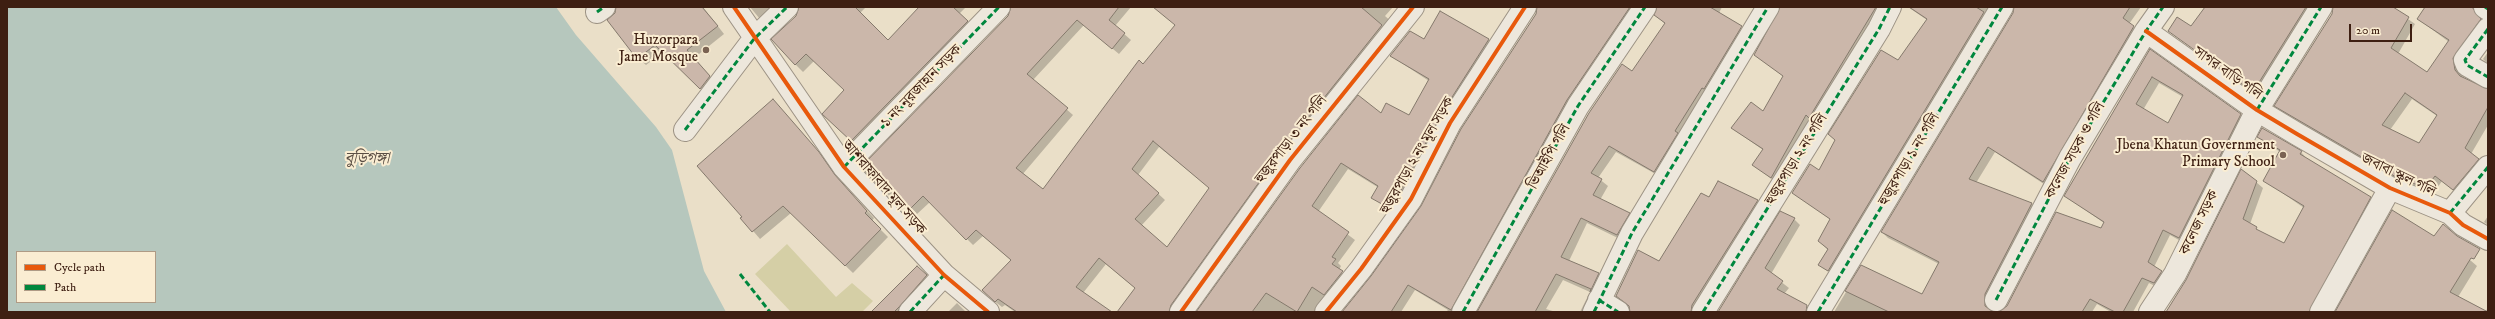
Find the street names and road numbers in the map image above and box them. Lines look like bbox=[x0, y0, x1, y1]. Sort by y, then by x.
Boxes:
street label: ১ নং নূরজাহান সড়ক bbox=[878, 42, 966, 132]
street label: সাগর বাড়ি গলি bbox=[2189, 44, 2265, 104]
street label: হুজুরপাড়া ৩ নং গলি bbox=[1252, 92, 1332, 188]
street label: হুজুরপাড়া ২ নং মূল সড়ক bbox=[1377, 94, 1459, 218]
street label: কলেজ সড়ক ও গলি bbox=[2042, 100, 2110, 202]
street label: হুজুরপাড়া ২ নং গলি bbox=[1762, 111, 1832, 209]
street label: হুজুরপাড়া ১ নং গলি bbox=[1875, 111, 1945, 209]
street label: ভিআইপি গলি bbox=[1525, 121, 1575, 193]
street label: আশরাফাবাদ মূল সড়ক bbox=[837, 137, 929, 239]
street label: জবাবা স্কুল গলি bbox=[2358, 150, 2438, 202]
street label: কলেজ সড়ক bbox=[2177, 188, 2223, 258]

